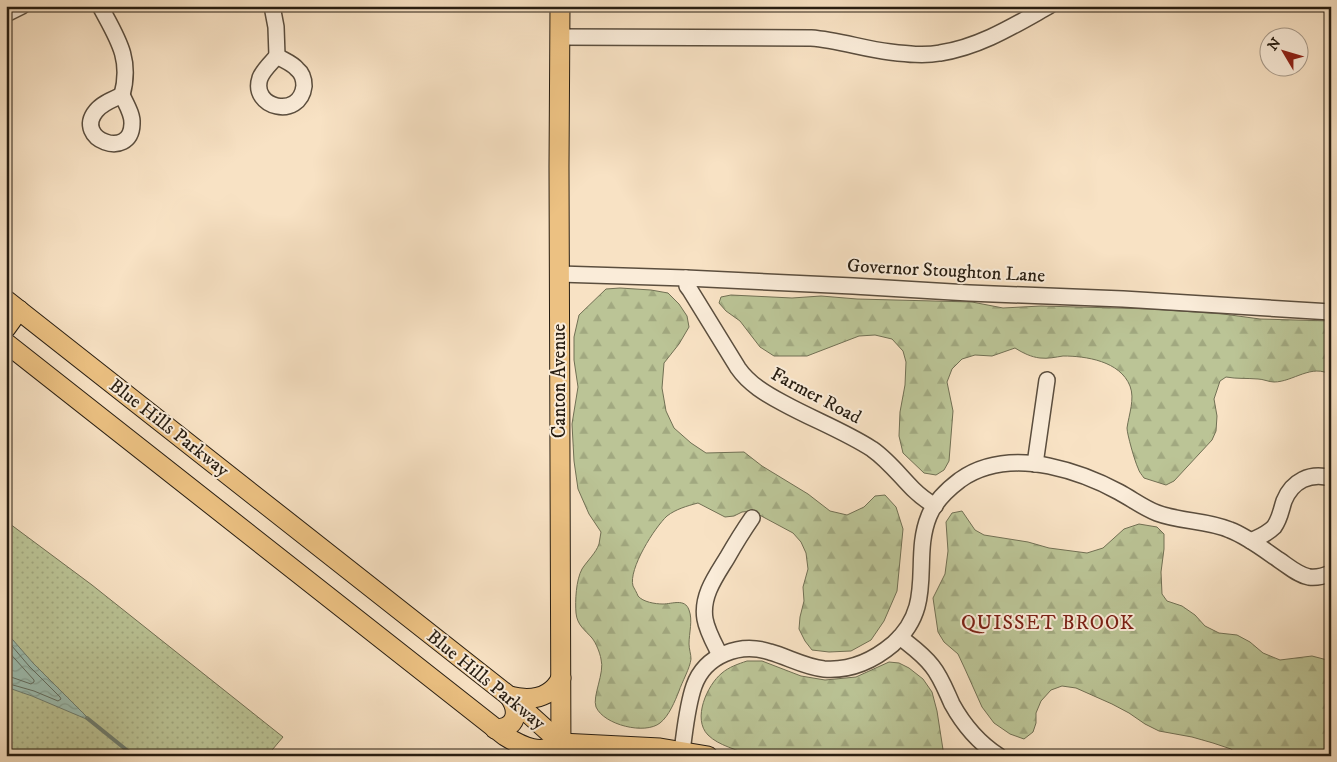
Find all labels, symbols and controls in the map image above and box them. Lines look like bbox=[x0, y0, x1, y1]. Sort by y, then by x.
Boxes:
north arrow bbox=[1260, 28, 1310, 78]
text: N bbox=[1264, 34, 1285, 55]
street label: Governor Stoughton Lane bbox=[846, 254, 1046, 288]
street label: Canton Avenue bbox=[548, 324, 571, 438]
street label: Farmer Road bbox=[767, 363, 865, 430]
street label: Blue Hills Parkway bbox=[104, 374, 234, 483]
district label: QUISSET BROOK bbox=[961, 611, 1135, 636]
street label: Blue Hills Parkway bbox=[422, 625, 551, 735]

